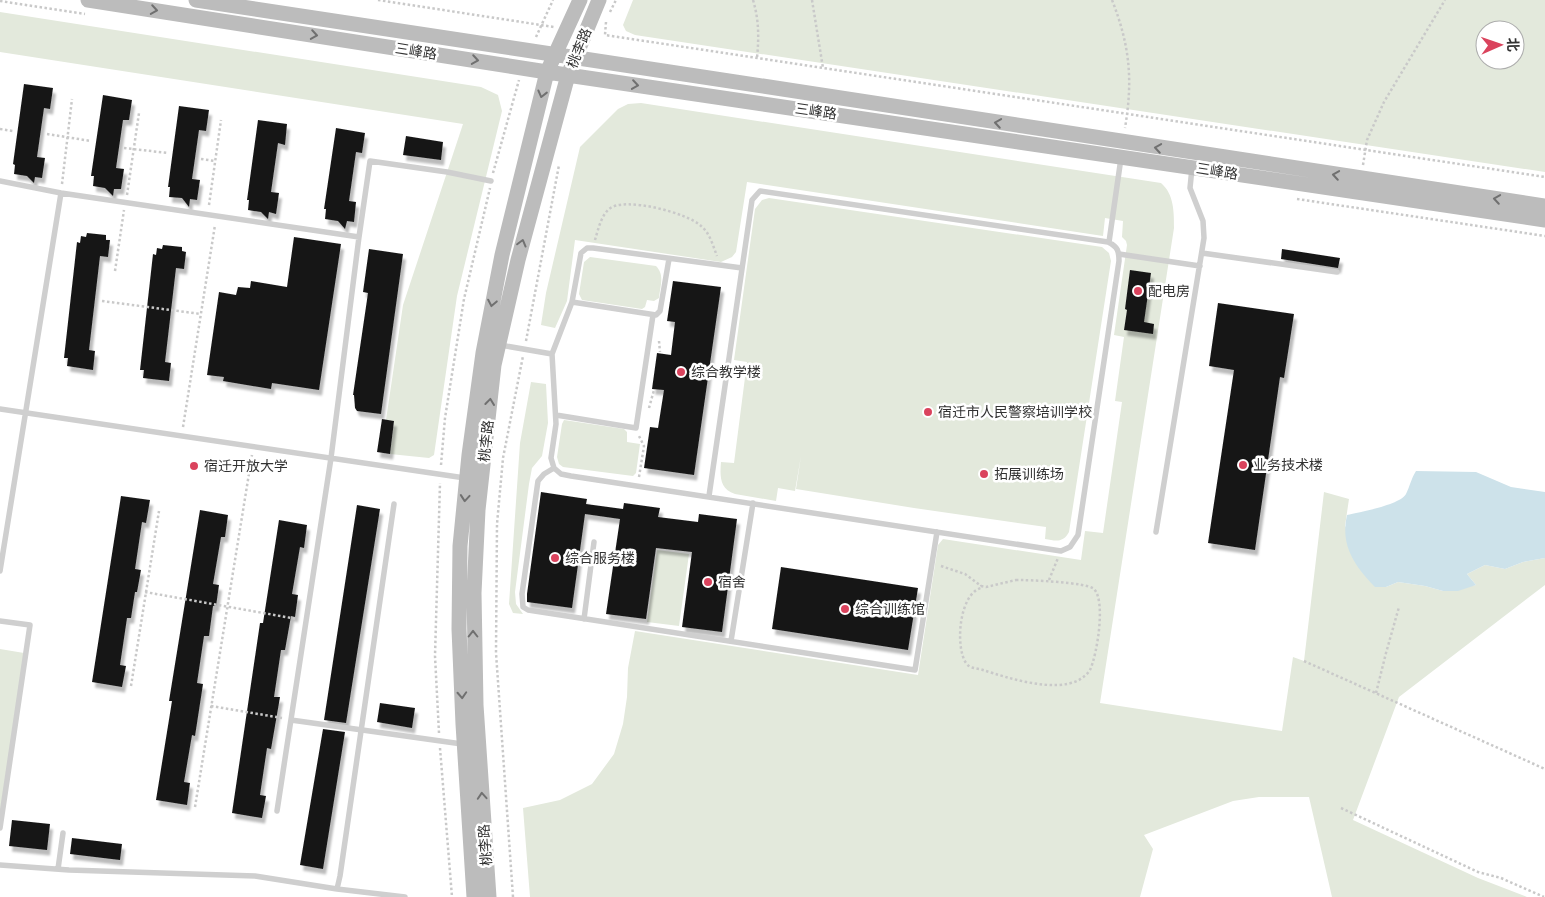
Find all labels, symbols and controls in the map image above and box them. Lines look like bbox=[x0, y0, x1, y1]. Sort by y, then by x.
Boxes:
one-way arrow bbox=[149, 5, 158, 15]
north arrow bbox=[1475, 20, 1525, 70]
street label: 桃李路 bbox=[564, 26, 594, 70]
one-way arrow bbox=[310, 30, 318, 40]
text: 北 bbox=[1505, 37, 1521, 52]
street label: 三峰路 bbox=[394, 40, 438, 62]
one-way arrow bbox=[470, 55, 479, 65]
one-way arrow bbox=[631, 79, 640, 89]
one-way arrow bbox=[537, 89, 548, 98]
street label: 三峰路 bbox=[794, 100, 838, 122]
one-way arrow bbox=[993, 118, 1002, 128]
one-way arrow bbox=[1154, 143, 1162, 153]
street label: 三峰路 bbox=[1195, 160, 1239, 182]
one-way arrow bbox=[1332, 170, 1340, 180]
one-way arrow bbox=[1492, 194, 1500, 205]
one-way arrow bbox=[517, 239, 527, 248]
place label: 配电房 bbox=[1148, 283, 1190, 299]
marker: 配电房 bbox=[1132, 285, 1144, 297]
one-way arrow bbox=[488, 298, 498, 307]
place label: 综合教学楼 bbox=[691, 364, 761, 380]
marker: 综合教学楼 bbox=[675, 366, 687, 378]
one-way arrow bbox=[484, 398, 495, 406]
place label: 宿迁市人民警察培训学校 bbox=[938, 404, 1092, 420]
marker: 宿迁市人民警察培训学校 bbox=[922, 406, 934, 418]
street label: 桃李路 bbox=[476, 419, 496, 463]
place label: 业务技术楼 bbox=[1253, 457, 1323, 473]
place label: 宿迁开放大学 bbox=[204, 458, 288, 474]
marker: 业务技术楼 bbox=[1237, 459, 1249, 471]
marker: 宿迁开放大学 bbox=[188, 460, 200, 472]
place label: 拓展训练场 bbox=[994, 466, 1064, 482]
marker: 拓展训练场 bbox=[978, 468, 990, 480]
one-way arrow bbox=[459, 495, 470, 503]
place label: 综合服务楼 bbox=[565, 550, 635, 566]
marker: 综合服务楼 bbox=[549, 552, 561, 564]
place label: 宿舍 bbox=[718, 574, 746, 590]
marker: 宿舍 bbox=[702, 576, 714, 588]
place label: 综合训练馆 bbox=[855, 601, 925, 617]
marker: 综合训练馆 bbox=[839, 603, 851, 615]
one-way arrow bbox=[468, 630, 478, 638]
one-way arrow bbox=[456, 692, 467, 700]
one-way arrow bbox=[477, 792, 488, 800]
street label: 桃李路 bbox=[476, 823, 494, 867]

